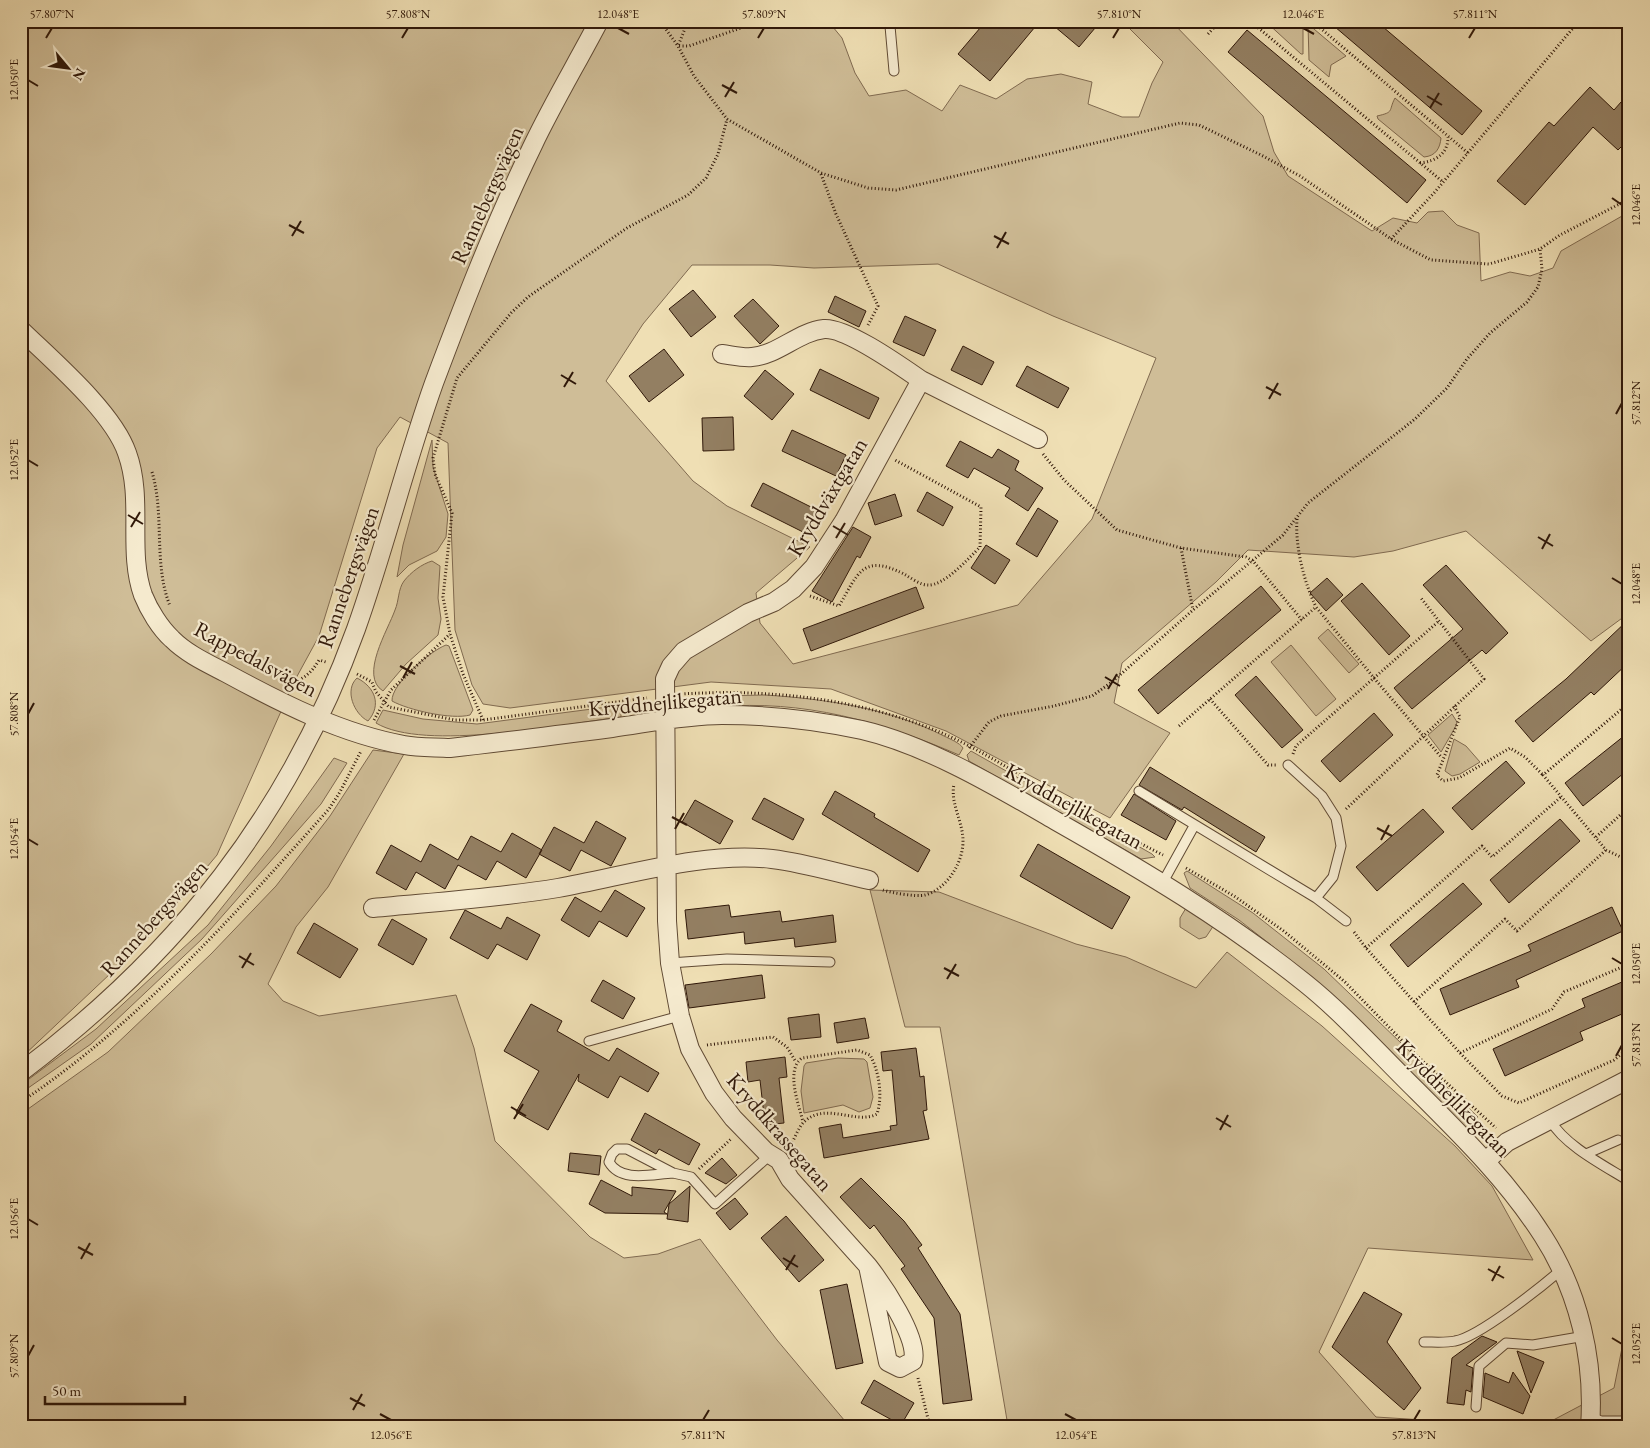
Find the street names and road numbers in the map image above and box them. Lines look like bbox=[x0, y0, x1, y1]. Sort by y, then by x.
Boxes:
street label: Rannebergsvägen bbox=[444, 121, 531, 269]
street label: Kryddväxtgatan bbox=[780, 432, 874, 562]
street label: Rannebergsvägen bbox=[310, 502, 386, 652]
street label: Rappedalsvägen bbox=[189, 614, 323, 704]
street label: Kryddnejlikegatan bbox=[587, 681, 743, 723]
street label: Kryddnejlikegatan bbox=[1000, 756, 1149, 856]
street label: Rannebergsvägen bbox=[94, 853, 215, 983]
street label: Kryddnejlikegatan bbox=[1390, 1033, 1518, 1164]
street label: Kryddkrassegatan bbox=[720, 1066, 840, 1198]

